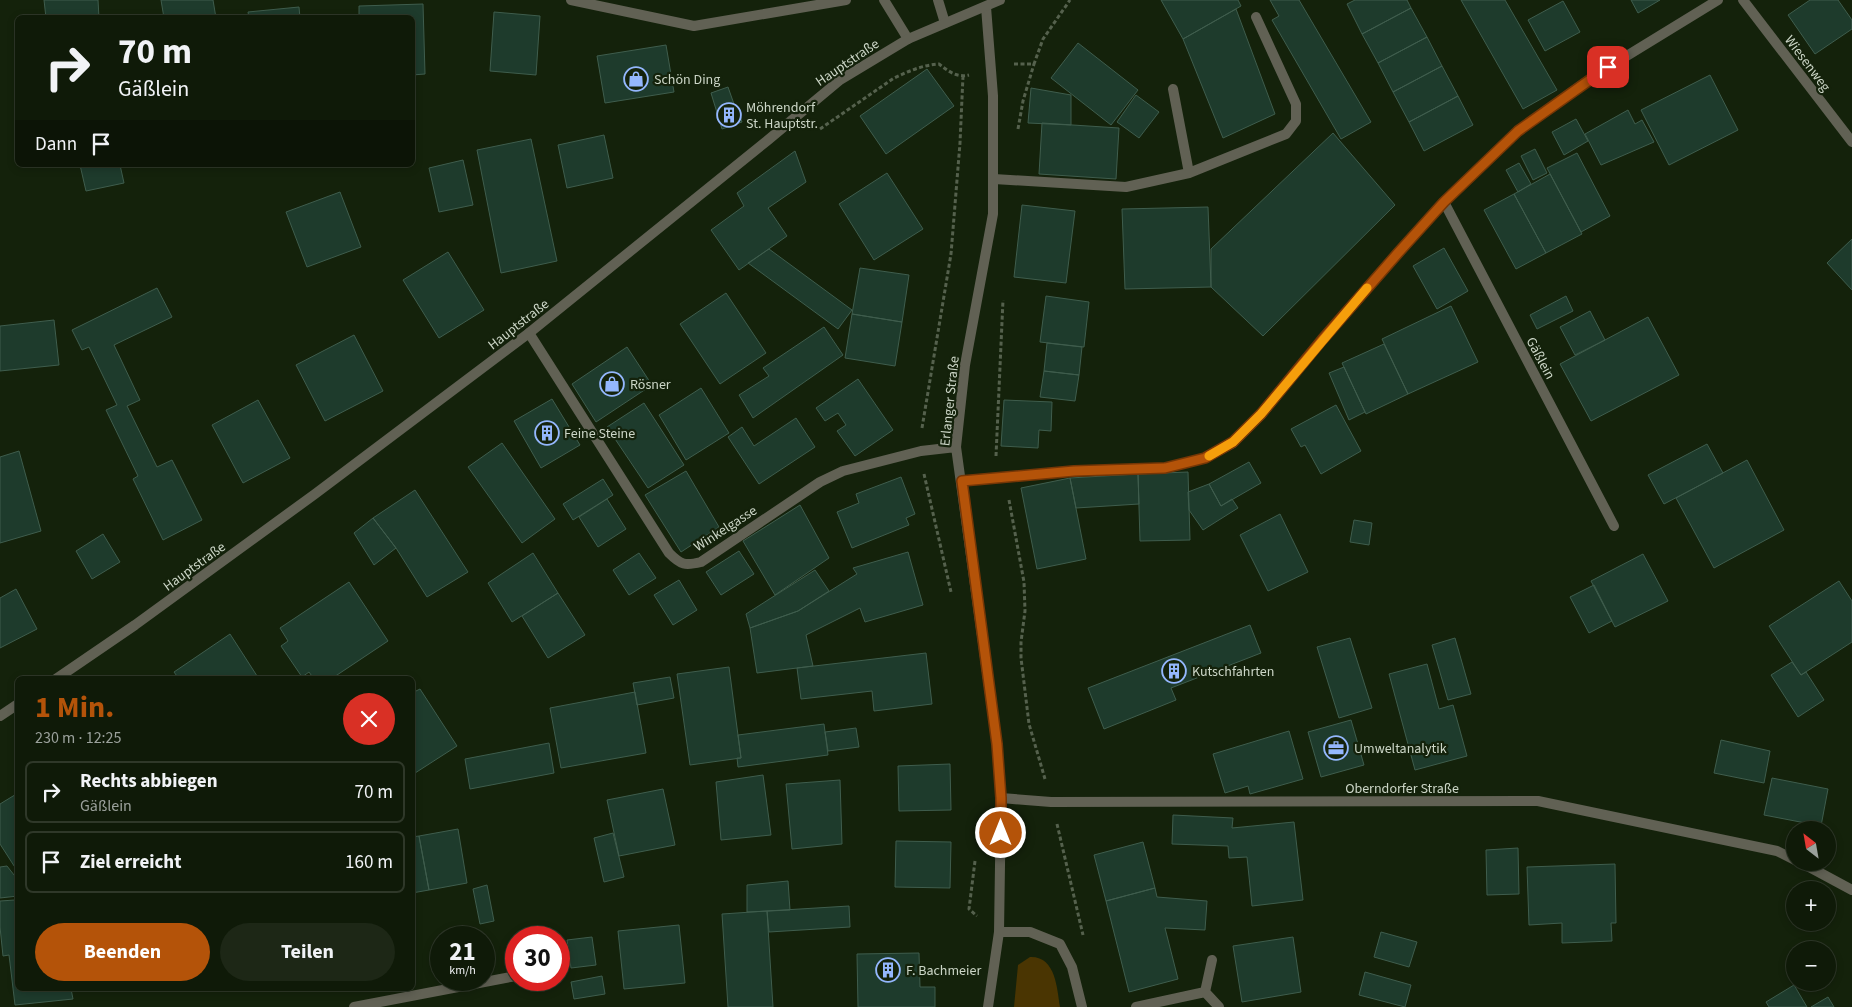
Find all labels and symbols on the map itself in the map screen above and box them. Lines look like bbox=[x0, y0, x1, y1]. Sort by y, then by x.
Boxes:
street label: Wiesenweg bbox=[1779, 31, 1835, 96]
street label: Hauptstraße bbox=[812, 34, 883, 91]
pin bbox=[1587, 46, 1629, 88]
shop icon: Schön Ding bbox=[623, 66, 649, 92]
place label: Schön Ding bbox=[654, 70, 720, 90]
place label: Möhrendorf St. Hauptstr. bbox=[746, 98, 818, 134]
building icon: Möhrendorf St. Hauptstr. bbox=[716, 102, 742, 128]
street label: Hauptstraße bbox=[484, 294, 554, 355]
street label: Gäßlein bbox=[1521, 334, 1560, 383]
street label: Erlanger Straße bbox=[935, 355, 965, 447]
shop icon: Rösner bbox=[599, 371, 625, 397]
place label: Rösner bbox=[630, 375, 671, 395]
building icon: Feine Steine bbox=[534, 420, 560, 446]
place label: Feine Steine bbox=[564, 424, 635, 444]
street label: Winkelgasse bbox=[690, 501, 761, 557]
street label: Hauptstraße bbox=[159, 537, 230, 596]
building icon: Kutschfahrten bbox=[1161, 658, 1187, 684]
place label: Kutschfahrten bbox=[1192, 662, 1274, 682]
office icon: Umweltanalytik bbox=[1323, 735, 1349, 761]
place label: Umweltanalytik bbox=[1354, 739, 1447, 759]
street label: Oberndorfer Straße bbox=[1345, 779, 1459, 799]
position arrow bbox=[974, 806, 1026, 858]
north arrow bbox=[1786, 821, 1836, 871]
speed limit sign: 30 bbox=[505, 926, 570, 991]
building icon: F. Bachmeier bbox=[875, 957, 901, 983]
place label: F. Bachmeier bbox=[906, 961, 981, 981]

